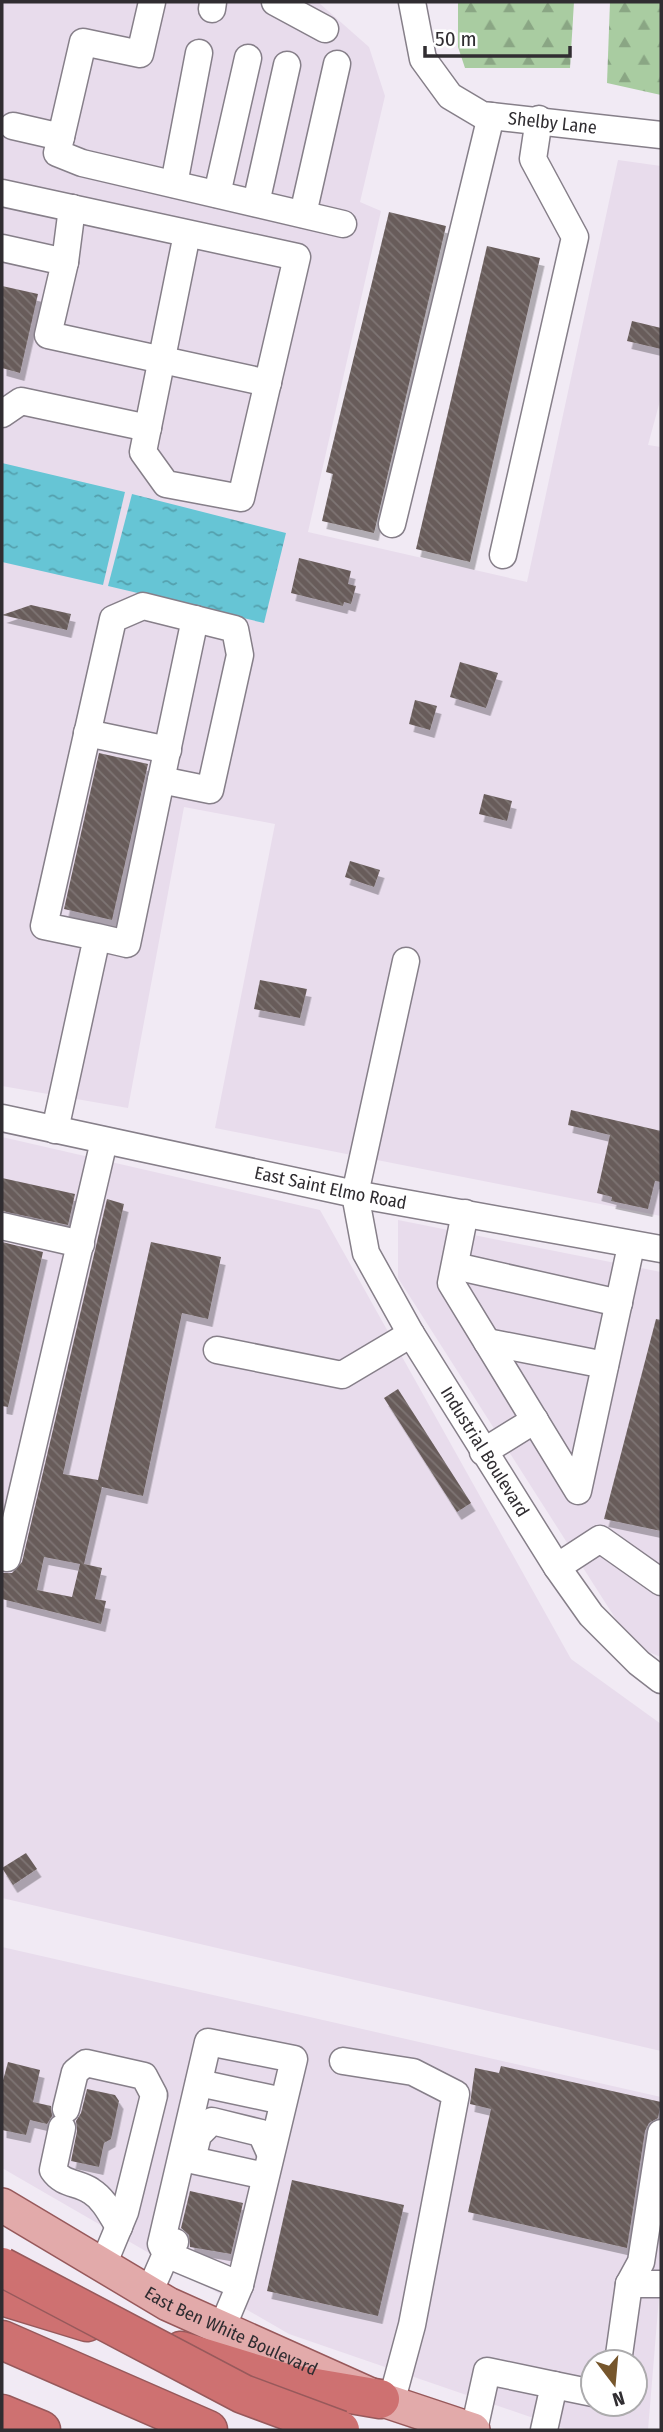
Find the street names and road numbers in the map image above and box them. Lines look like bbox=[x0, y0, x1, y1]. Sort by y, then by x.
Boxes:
street label: Shelby Lane bbox=[507, 107, 598, 139]
street label: East Saint Elmo Road bbox=[253, 1162, 408, 1214]
street label: Industrial Boulevard bbox=[436, 1382, 534, 1521]
street label: East Ben White Boulevard bbox=[141, 2282, 321, 2381]

